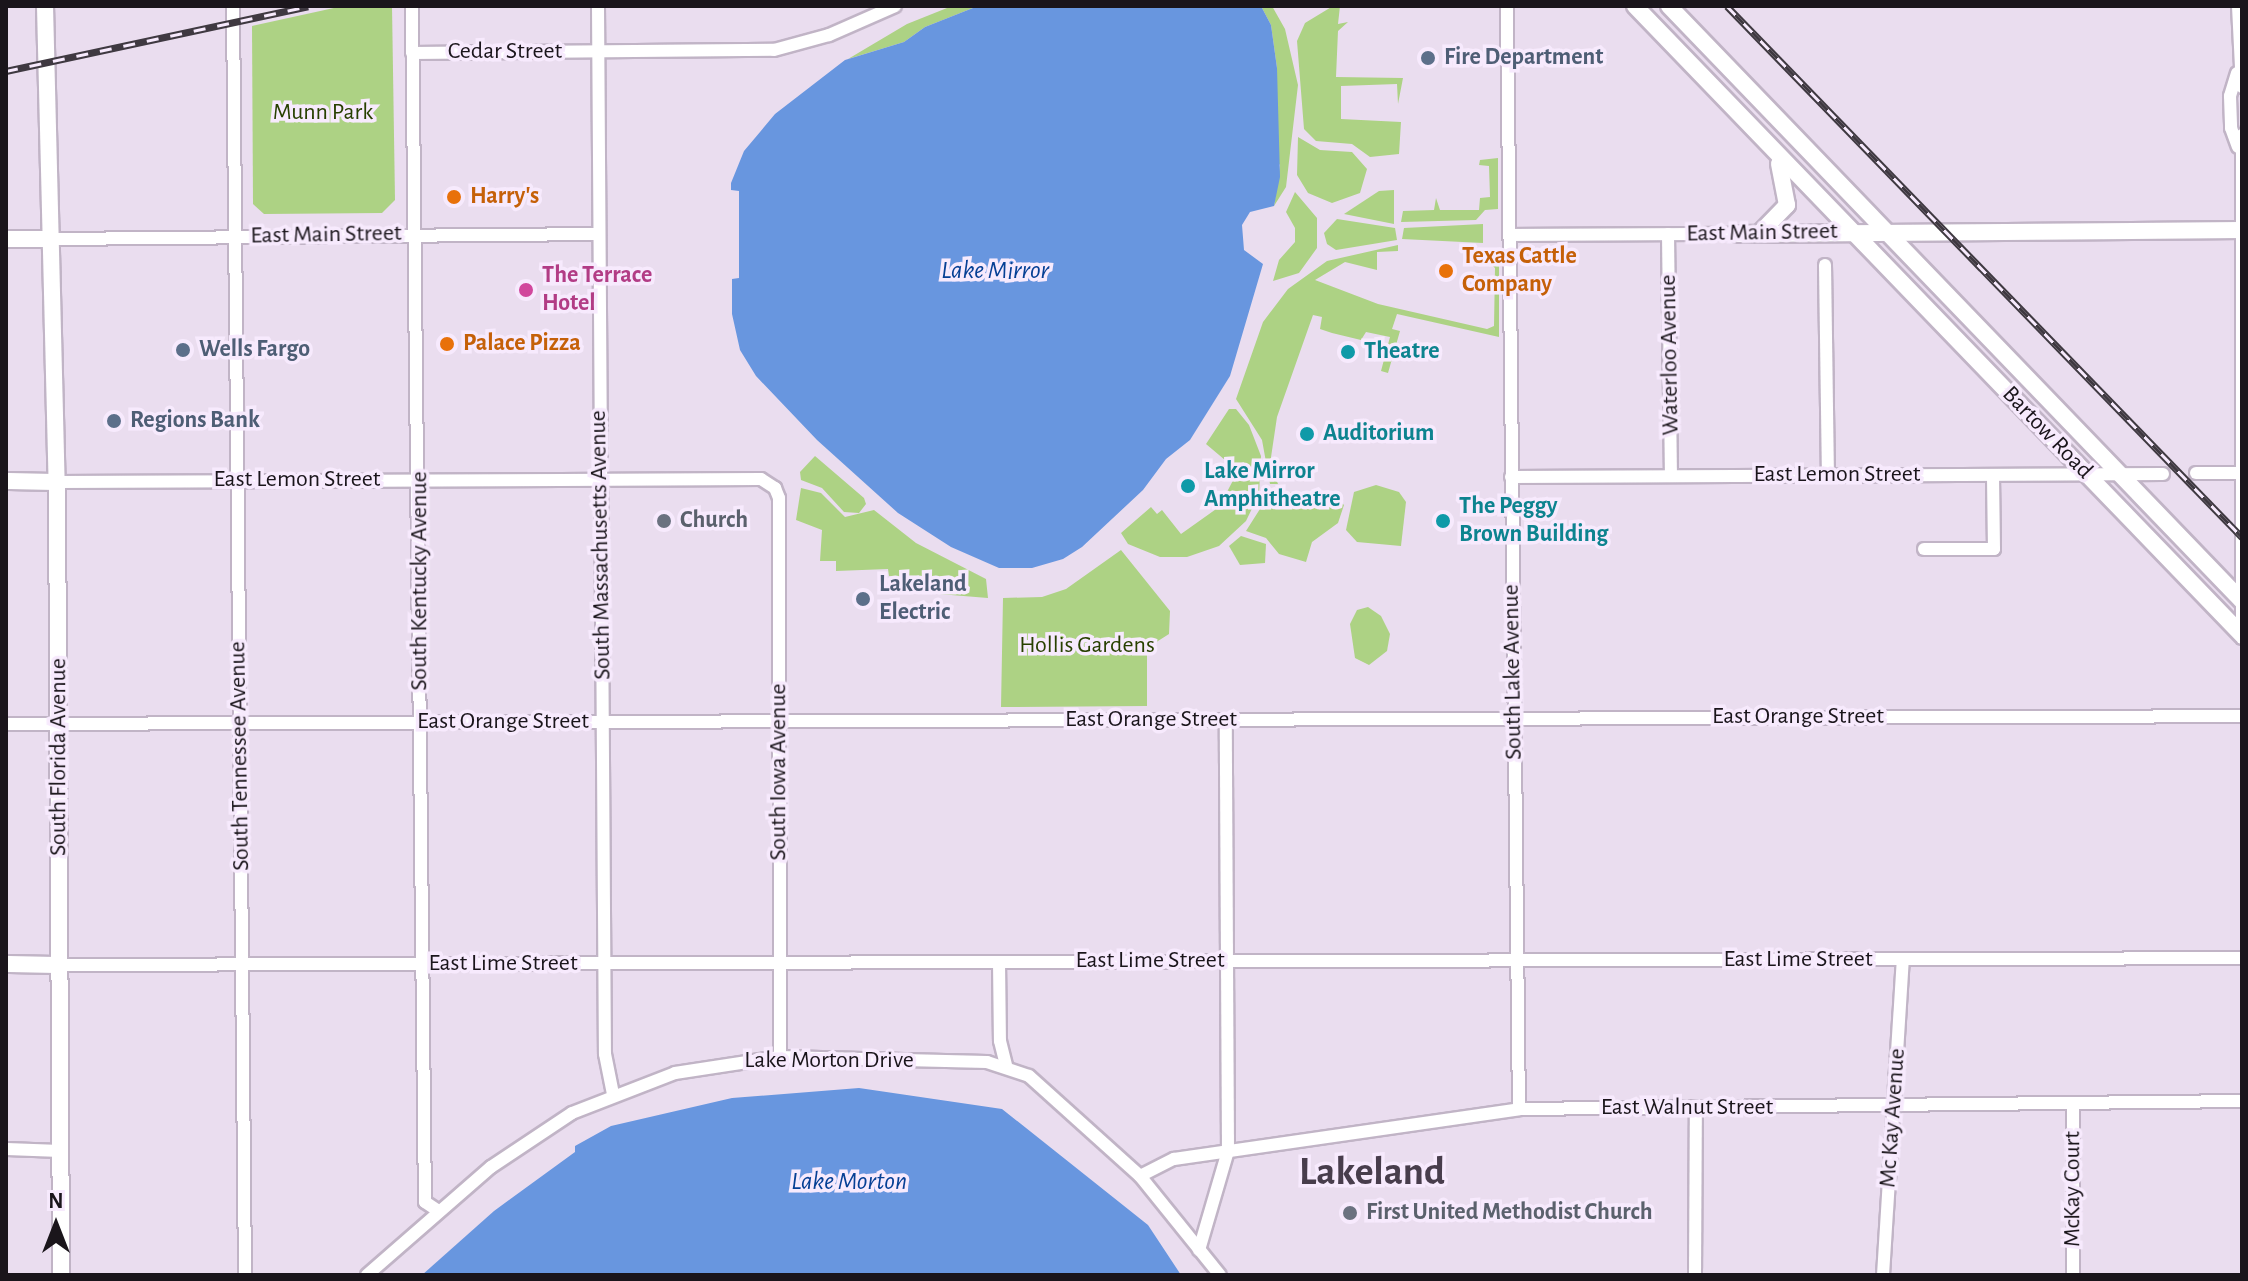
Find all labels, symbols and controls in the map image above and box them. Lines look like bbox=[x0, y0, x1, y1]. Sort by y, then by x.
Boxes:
street label: Cedar Street bbox=[448, 38, 562, 66]
place label: Fire Department bbox=[1444, 44, 1603, 72]
marker: Fire Department bbox=[1419, 49, 1437, 67]
park label: Munn Park bbox=[273, 99, 373, 127]
place label: Harry's bbox=[470, 183, 539, 211]
marker: Harry's bbox=[445, 188, 463, 206]
street label: East Main Street bbox=[1686, 217, 1838, 249]
street label: East Main Street bbox=[250, 219, 402, 251]
place label: Texas Cattle Company bbox=[1462, 243, 1577, 299]
water label: Lake Mirror bbox=[941, 255, 1049, 287]
place label: The Terrace Hotel bbox=[542, 262, 652, 318]
marker: Texas Cattle Company bbox=[1437, 262, 1455, 280]
street label: Waterloo Avenue bbox=[1654, 274, 1686, 436]
marker: The Terrace Hotel bbox=[517, 281, 535, 299]
place label: Palace Pizza bbox=[463, 330, 581, 358]
marker: Palace Pizza bbox=[438, 335, 456, 353]
place label: Wells Fargo bbox=[199, 336, 310, 364]
place label: Theatre bbox=[1364, 338, 1440, 366]
marker: Wells Fargo bbox=[174, 341, 192, 359]
marker: Theatre bbox=[1339, 343, 1357, 361]
street label: Bartow Road bbox=[1996, 381, 2098, 485]
place label: Regions Bank bbox=[130, 407, 260, 435]
street label: South Massachusetts Avenue bbox=[584, 410, 618, 680]
marker: Regions Bank bbox=[105, 412, 123, 430]
place label: Auditorium bbox=[1323, 420, 1434, 448]
marker: Auditorium bbox=[1298, 425, 1316, 443]
place label: Lake Mirror Amphitheatre bbox=[1204, 458, 1341, 514]
street label: East Lemon Street bbox=[1754, 461, 1920, 489]
street label: East Lemon Street bbox=[214, 466, 380, 494]
street label: South Kentucky Avenue bbox=[406, 471, 434, 691]
marker: Lake Mirror Amphitheatre bbox=[1179, 477, 1197, 495]
place label: The Peggy Brown Building bbox=[1459, 493, 1608, 549]
place label: Church bbox=[680, 507, 748, 535]
marker: Church bbox=[655, 512, 673, 530]
marker: The Peggy Brown Building bbox=[1434, 512, 1452, 530]
place label: Lakeland Electric bbox=[879, 571, 967, 627]
street label: South Lake Avenue bbox=[1497, 584, 1529, 760]
marker: Lakeland Electric bbox=[854, 590, 872, 608]
park label: Hollis Gardens bbox=[1019, 632, 1155, 660]
street label: South Tennessee Avenue bbox=[224, 641, 256, 871]
street label: South Florida Avenue bbox=[45, 658, 73, 856]
street label: South Iowa Avenue bbox=[765, 683, 793, 861]
street label: East Orange Street bbox=[1712, 703, 1884, 731]
street label: East Orange Street bbox=[1065, 706, 1237, 734]
street label: East Orange Street bbox=[417, 708, 589, 736]
street label: East Lime Street bbox=[1723, 946, 1873, 974]
street label: East Lime Street bbox=[1075, 947, 1225, 975]
street label: East Lime Street bbox=[428, 950, 578, 978]
street label: Lake Morton Drive bbox=[744, 1047, 914, 1075]
street label: Mc Kay Avenue bbox=[1874, 1047, 1912, 1189]
street label: East Walnut Street bbox=[1601, 1094, 1773, 1122]
street label: McKay Court bbox=[2059, 1131, 2087, 1247]
district label: Lakeland bbox=[1299, 1148, 1445, 1196]
water label: Lake Morton bbox=[791, 1166, 907, 1198]
north arrow bbox=[16, 1185, 96, 1265]
text: N bbox=[48, 1190, 64, 1212]
place label: First United Methodist Church bbox=[1366, 1199, 1653, 1227]
marker: First United Methodist Church bbox=[1341, 1204, 1359, 1222]

